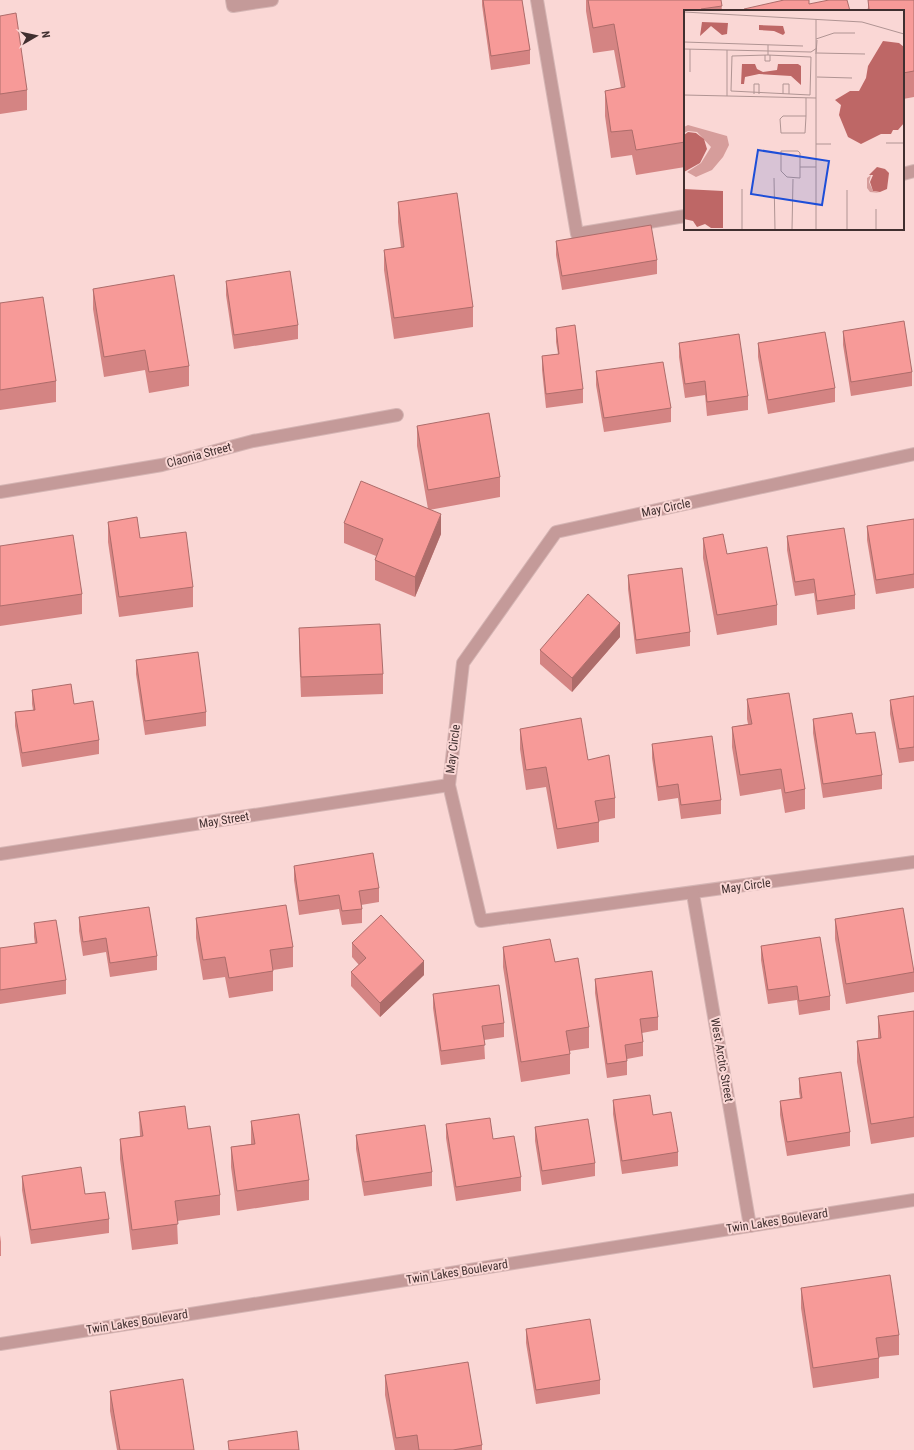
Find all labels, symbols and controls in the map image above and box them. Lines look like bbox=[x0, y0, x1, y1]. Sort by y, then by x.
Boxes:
inset map bbox=[684, 10, 904, 230]
north arrow bbox=[16, 16, 56, 56]
text: N bbox=[38, 30, 52, 39]
street label: Claonia Street bbox=[165, 440, 233, 470]
street label: May Circle bbox=[640, 496, 692, 520]
street label: May Circle bbox=[443, 723, 463, 774]
street label: May Street bbox=[198, 809, 251, 831]
street label: May Circle bbox=[721, 876, 772, 896]
street label: West Arctic Street bbox=[708, 1017, 736, 1104]
street label: Twin Lakes Boulevard bbox=[725, 1206, 829, 1236]
street label: Twin Lakes Boulevard bbox=[405, 1257, 509, 1287]
street label: Twin Lakes Boulevard bbox=[85, 1307, 189, 1337]

